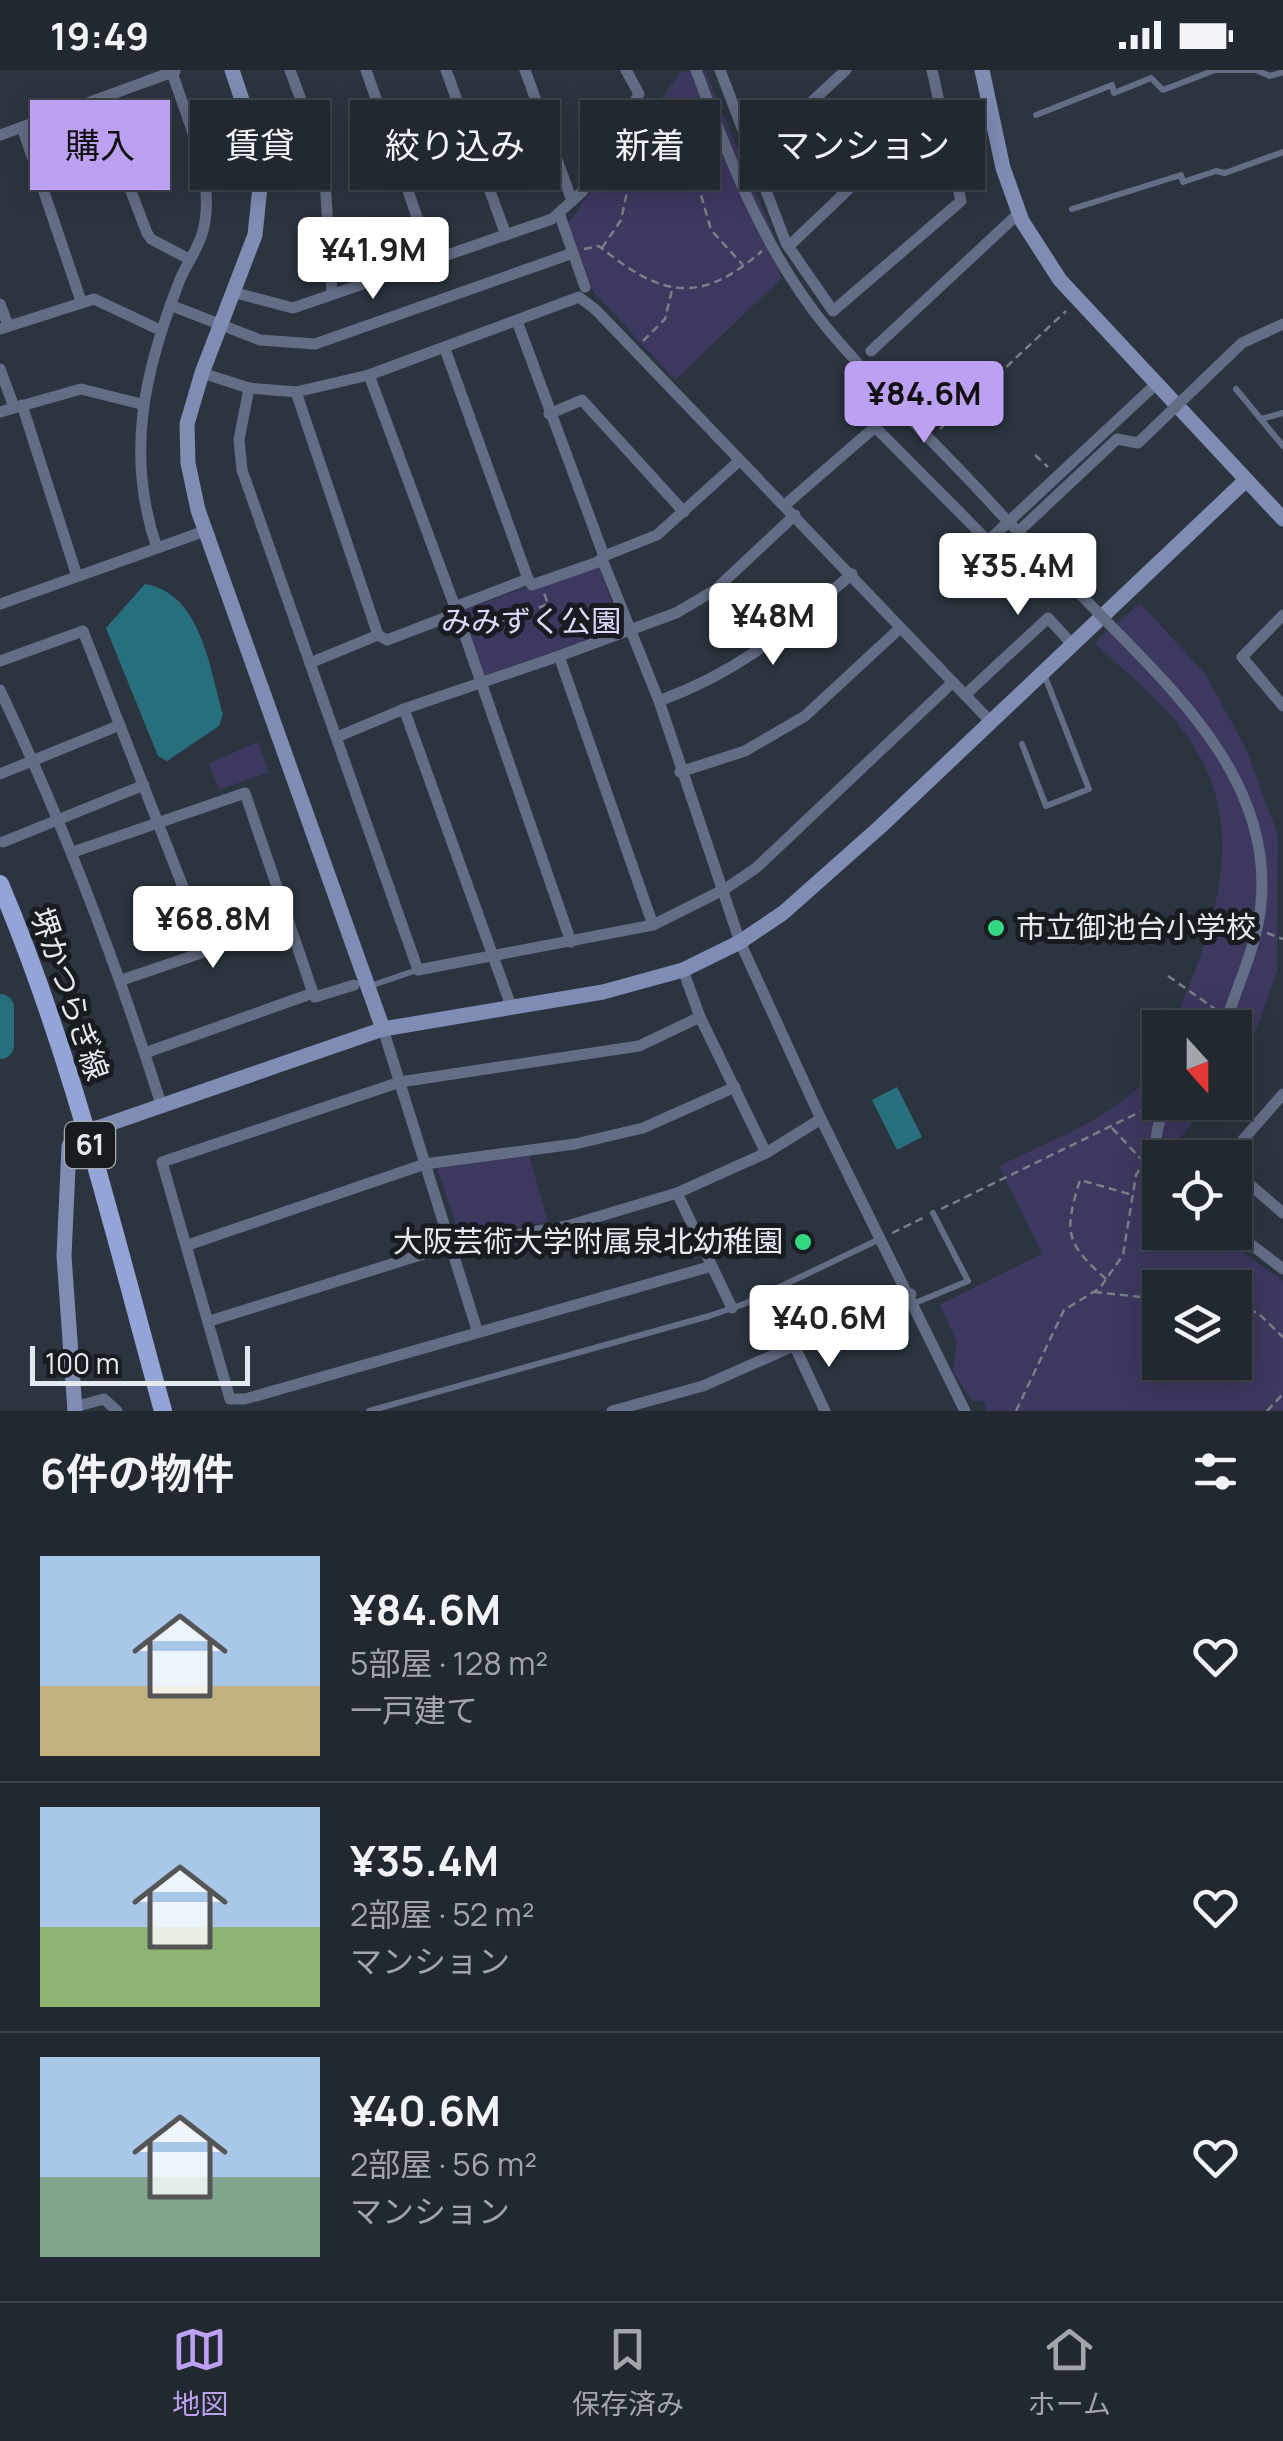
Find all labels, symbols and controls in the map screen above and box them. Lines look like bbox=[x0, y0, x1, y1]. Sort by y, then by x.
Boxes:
text: 19:49 bbox=[50, 9, 149, 61]
chip: 購入 bbox=[30, 100, 170, 190]
chip: 賃貸 bbox=[190, 100, 330, 190]
chip: 絞り込み bbox=[350, 100, 560, 190]
chip: 新着 bbox=[580, 100, 720, 190]
chip: マンション bbox=[740, 100, 985, 190]
pin: ¥41.9M bbox=[292, 217, 454, 302]
text: ¥41.9M bbox=[320, 227, 426, 271]
pin: ¥84.6M bbox=[843, 361, 1005, 446]
text: ¥84.6M bbox=[867, 371, 981, 415]
pin: ¥35.4M bbox=[937, 533, 1099, 618]
text: ¥35.4M bbox=[961, 543, 1075, 587]
pin: ¥48M bbox=[714, 583, 832, 668]
text: ¥48M bbox=[731, 593, 815, 637]
park label: みみずく公園 bbox=[441, 600, 621, 641]
pin: ¥68.8M bbox=[132, 886, 294, 971]
text: ¥68.8M bbox=[155, 896, 271, 940]
street label: 堺かつらぎ線 bbox=[22, 902, 119, 1085]
place label: 市立御池台小学校 bbox=[1016, 906, 1256, 947]
marker: 市立御池台小学校 bbox=[985, 917, 1007, 939]
north arrow bbox=[1142, 1010, 1252, 1120]
map controls bbox=[1142, 1010, 1252, 1380]
road number: 61 bbox=[65, 1122, 115, 1168]
button: locate bbox=[1142, 1140, 1252, 1250]
place label: 大阪芸術大学附属泉北幼稚園 bbox=[393, 1220, 783, 1261]
marker: 大阪芸術大学附属泉北幼稚園 bbox=[792, 1231, 814, 1253]
button: layers bbox=[1142, 1270, 1252, 1380]
pin: ¥40.6M bbox=[748, 1285, 910, 1370]
text: ¥40.6M bbox=[772, 1295, 886, 1339]
scale bar bbox=[30, 1341, 250, 1386]
text: 100 m bbox=[45, 1344, 119, 1382]
text: 6件の物件 bbox=[40, 1444, 234, 1502]
icon: filters bbox=[1188, 1444, 1243, 1499]
text: ¥84.6M bbox=[350, 1580, 501, 1638]
icon: home bbox=[120, 1596, 240, 1716]
icon: heart bbox=[1188, 1629, 1243, 1684]
text: 5部屋 · 128 m² bbox=[350, 1641, 548, 1685]
text: 一戸建て bbox=[350, 1688, 478, 1732]
text: ¥35.4M bbox=[350, 1831, 499, 1889]
icon: home bbox=[120, 1847, 240, 1967]
icon: heart bbox=[1188, 1880, 1243, 1935]
text: 2部屋 · 52 m² bbox=[350, 1892, 534, 1936]
text: マンション bbox=[350, 1939, 510, 1983]
text: ¥40.6M bbox=[350, 2081, 501, 2139]
icon: home bbox=[120, 2097, 240, 2217]
icon: heart bbox=[1188, 2130, 1243, 2185]
text: 2部屋 · 56 m² bbox=[350, 2142, 537, 2186]
text: マンション bbox=[350, 2189, 510, 2233]
tab: 地図 bbox=[172, 2322, 228, 2422]
tab: 保存済み bbox=[572, 2322, 684, 2422]
tab: ホーム bbox=[1028, 2322, 1111, 2422]

